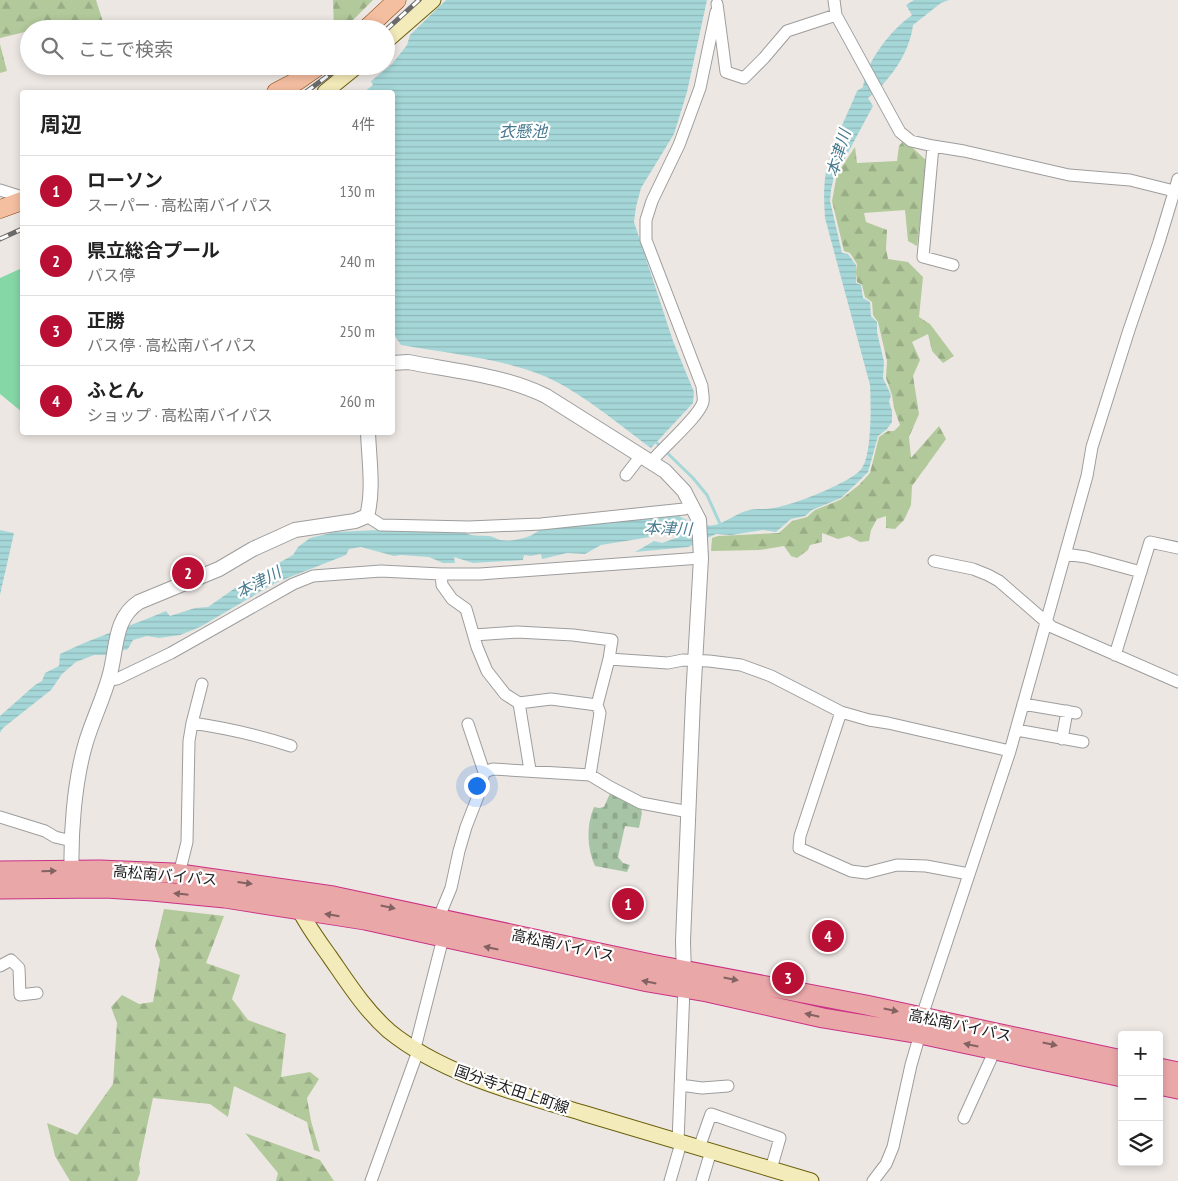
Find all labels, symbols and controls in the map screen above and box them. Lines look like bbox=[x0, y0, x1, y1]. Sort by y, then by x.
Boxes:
search box bbox=[20, 20, 395, 75]
icon: search bbox=[38, 34, 66, 62]
text: ここで検索 bbox=[78, 37, 173, 61]
text: 周辺 bbox=[40, 111, 82, 138]
text: 4件 bbox=[352, 114, 375, 134]
water label: 衣懸池 bbox=[499, 121, 549, 141]
water label: 本津川 bbox=[821, 125, 855, 179]
text: ローソン bbox=[87, 168, 163, 192]
text: 1 bbox=[52, 181, 60, 201]
text: 130 m bbox=[340, 181, 375, 201]
text: スーパー · 高松南バイパス bbox=[87, 195, 273, 215]
text: 県立総合プール bbox=[87, 238, 220, 262]
text: 2 bbox=[52, 251, 60, 271]
text: 240 m bbox=[340, 251, 375, 271]
text: バス停 bbox=[87, 265, 135, 285]
text: 正勝 bbox=[87, 308, 125, 332]
text: 3 bbox=[52, 321, 60, 341]
text: 250 m bbox=[340, 321, 375, 341]
text: バス停 · 高松南バイパス bbox=[87, 335, 257, 355]
text: ふとん bbox=[87, 378, 144, 402]
text: 4 bbox=[52, 391, 60, 411]
text: 260 m bbox=[340, 391, 375, 411]
text: ショップ · 高松南バイパス bbox=[87, 405, 273, 425]
water label: 本津川 bbox=[644, 517, 694, 539]
pin: 2 bbox=[172, 554, 204, 592]
water label: 本津川 bbox=[232, 561, 286, 602]
your location bbox=[464, 773, 490, 799]
street label: 高松南バイパス bbox=[112, 861, 218, 889]
one-way arrow bbox=[41, 867, 57, 875]
one-way arrow bbox=[238, 879, 254, 887]
pin: 1 bbox=[612, 885, 644, 923]
one-way arrow bbox=[172, 890, 188, 898]
one-way arrow bbox=[380, 903, 396, 911]
one-way arrow bbox=[323, 910, 339, 918]
pin: 4 bbox=[812, 917, 844, 955]
street label: 高松南バイパス bbox=[510, 925, 616, 965]
one-way arrow bbox=[483, 944, 498, 952]
pin: 3 bbox=[772, 959, 804, 997]
one-way arrow bbox=[724, 976, 740, 984]
one-way arrow bbox=[641, 978, 657, 986]
street label: 高松南バイパス bbox=[907, 1005, 1013, 1045]
one-way arrow bbox=[883, 1006, 899, 1014]
one-way arrow bbox=[804, 1011, 819, 1019]
map controls bbox=[1118, 1031, 1163, 1166]
button: + bbox=[1118, 1031, 1163, 1076]
one-way arrow bbox=[1042, 1040, 1057, 1048]
one-way arrow bbox=[963, 1041, 979, 1049]
street label: 国分寺太田上町線 bbox=[452, 1060, 572, 1118]
button: − bbox=[1118, 1076, 1163, 1121]
button: layers bbox=[1118, 1121, 1163, 1166]

